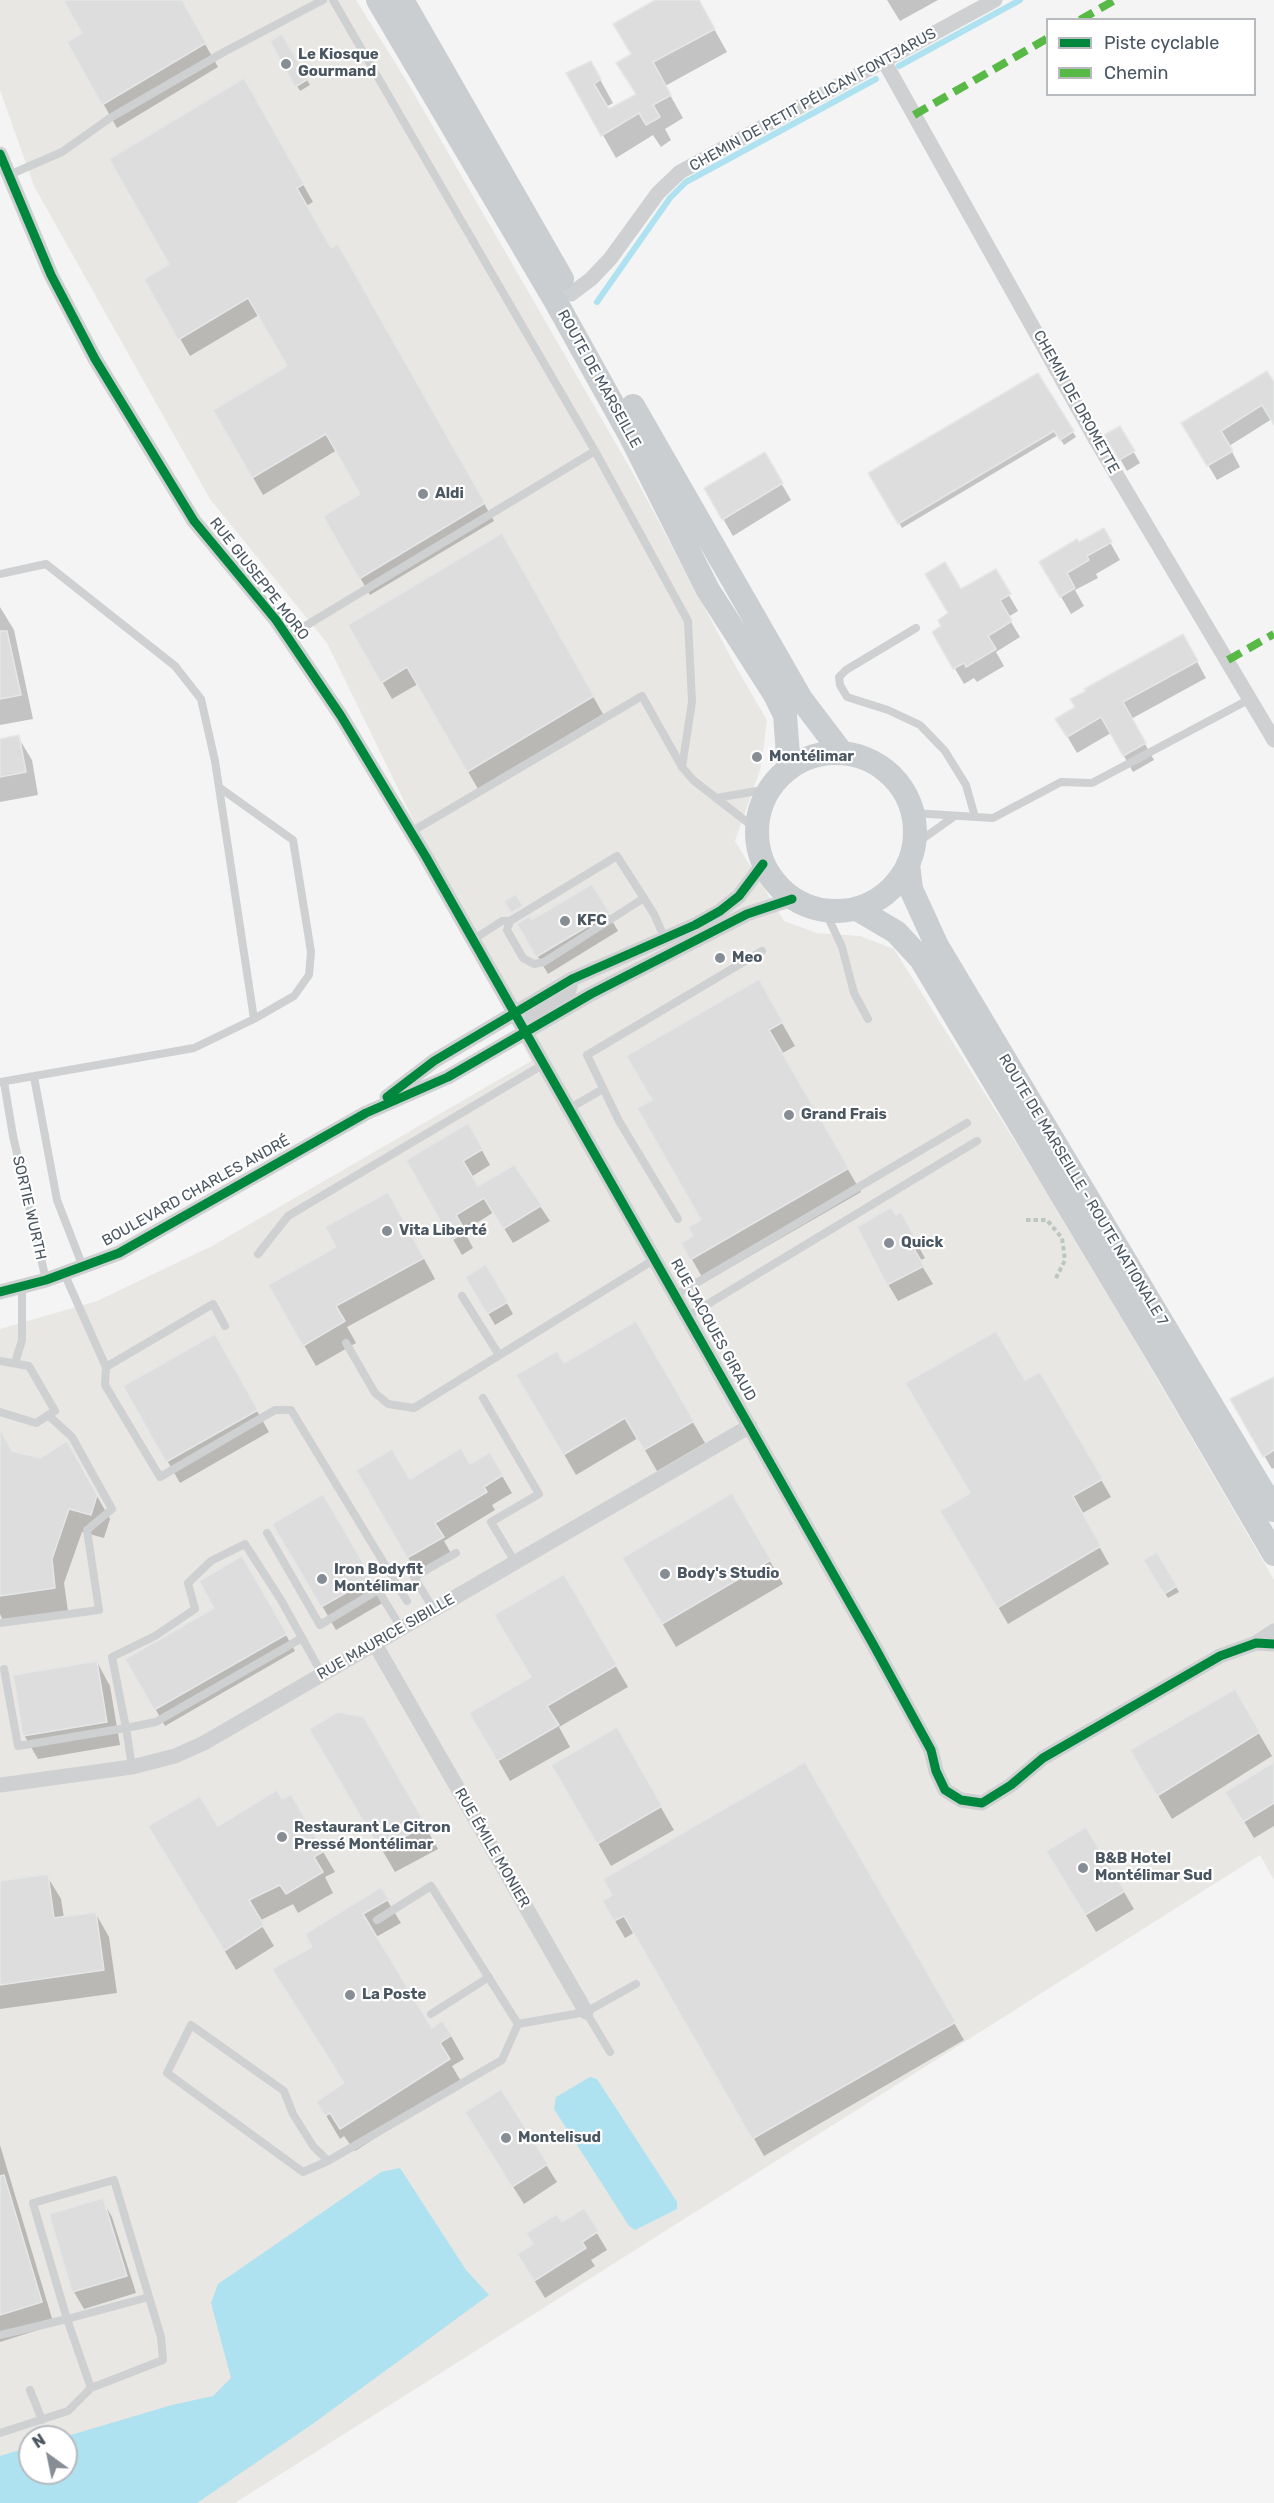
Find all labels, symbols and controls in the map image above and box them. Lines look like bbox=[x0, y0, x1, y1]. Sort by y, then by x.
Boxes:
legend bbox=[1046, 18, 1256, 96]
street label: CHEMIN DE PETIT PÉLICAN FONTJARUS bbox=[687, 24, 939, 176]
text: Piste cyclable bbox=[1104, 32, 1219, 54]
place label: Le Kiosque Gourmand bbox=[298, 46, 379, 81]
marker: Le Kiosque Gourmand bbox=[279, 57, 293, 71]
text: Chemin bbox=[1104, 62, 1168, 84]
street label: ROUTE DE MARSEILLE bbox=[553, 307, 645, 451]
street label: CHEMIN DE DROMETTE bbox=[1029, 327, 1123, 477]
place label: Aldi bbox=[435, 485, 464, 503]
marker: Aldi bbox=[416, 487, 430, 501]
street label: RUE GIUSEPPE MORO bbox=[206, 514, 312, 644]
place label: Montélimar bbox=[769, 748, 854, 766]
marker: Montélimar bbox=[750, 750, 764, 764]
place label: KFC bbox=[577, 912, 607, 930]
marker: KFC bbox=[558, 914, 572, 928]
place label: Meo bbox=[732, 949, 762, 967]
marker: Meo bbox=[713, 951, 727, 965]
street label: ROUTE DE MARSEILLE - ROUTE NATIONALE 7 bbox=[995, 1051, 1171, 1329]
place label: Grand Frais bbox=[801, 1106, 887, 1124]
marker: Grand Frais bbox=[782, 1108, 796, 1122]
street label: BOULEVARD CHARLES ANDRÉ bbox=[99, 1132, 293, 1250]
street label: SORTIE WURTH bbox=[8, 1154, 50, 1262]
place label: Vita Liberté bbox=[399, 1222, 487, 1240]
marker: Vita Liberté bbox=[380, 1224, 394, 1238]
place label: Quick bbox=[901, 1234, 943, 1252]
marker: Quick bbox=[882, 1236, 896, 1250]
street label: RUE JACQUES GIRAUD bbox=[666, 1256, 760, 1404]
place label: Iron Bodyfit Montélimar bbox=[334, 1561, 423, 1596]
place label: Body's Studio bbox=[677, 1565, 779, 1583]
marker: Body's Studio bbox=[658, 1567, 672, 1581]
marker: Iron Bodyfit Montélimar bbox=[315, 1572, 329, 1586]
street label: RUE MAURICE SIBILLE bbox=[314, 1590, 458, 1684]
street label: RUE ÉMILE MONIER bbox=[450, 1785, 534, 1911]
place label: Restaurant Le Citron Pressé Montélimar bbox=[294, 1819, 451, 1854]
marker: Restaurant Le Citron Pressé Montélimar bbox=[275, 1830, 289, 1844]
place label: B&B Hotel Montélimar Sud bbox=[1095, 1850, 1212, 1885]
marker: B&B Hotel Montélimar Sud bbox=[1076, 1861, 1090, 1875]
place label: La Poste bbox=[362, 1986, 426, 2004]
marker: La Poste bbox=[343, 1988, 357, 2002]
place label: Montelisud bbox=[518, 2129, 601, 2147]
marker: Montelisud bbox=[499, 2131, 513, 2145]
north arrow bbox=[18, 2425, 78, 2485]
text: N bbox=[29, 2430, 49, 2452]

